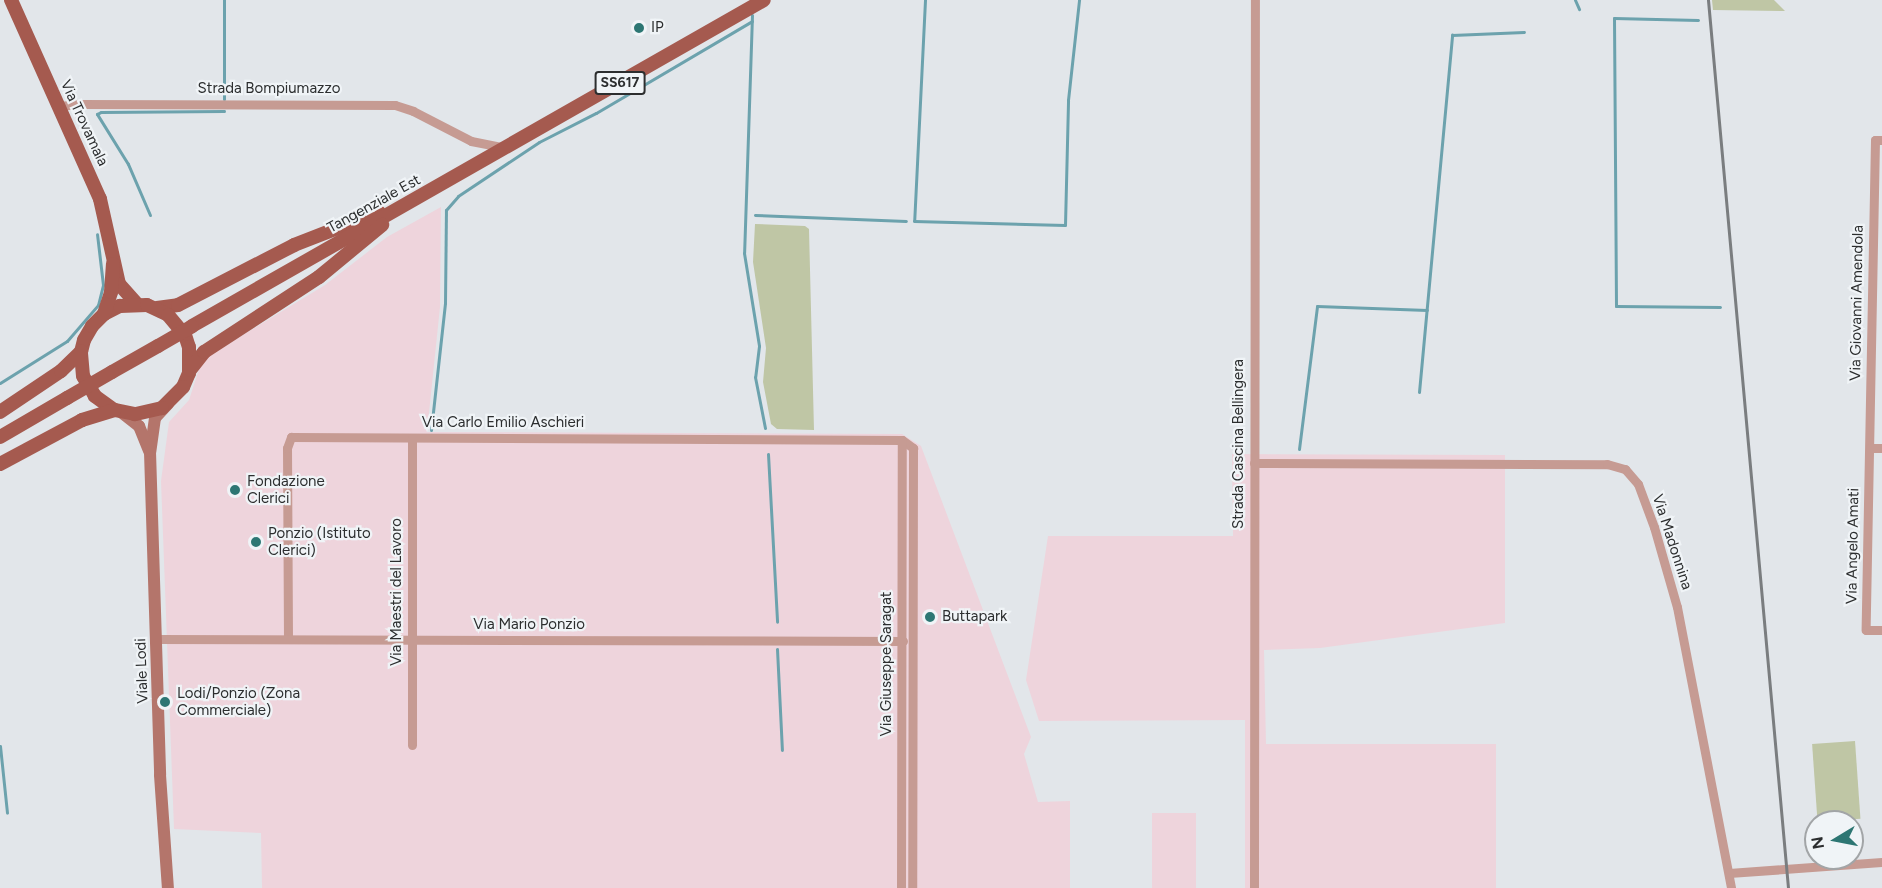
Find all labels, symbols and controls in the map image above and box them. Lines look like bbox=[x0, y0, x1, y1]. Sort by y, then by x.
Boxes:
place label: IP bbox=[651, 19, 664, 37]
marker: IP bbox=[632, 21, 646, 35]
road number: SS617 bbox=[594, 72, 646, 94]
street label: Via Trovamala bbox=[56, 77, 112, 169]
street label: Strada Bompiumazzo bbox=[198, 80, 340, 98]
street label: Tangenziale Est bbox=[324, 171, 424, 237]
street label: Via Giovanni Amendola bbox=[1847, 225, 1867, 381]
street label: Strada Cascina Bellingera bbox=[1230, 359, 1248, 529]
street label: Via Carlo Emilio Aschieri bbox=[422, 414, 584, 432]
place label: Fondazione Clerici bbox=[247, 472, 325, 507]
marker: Fondazione Clerici bbox=[228, 483, 242, 497]
street label: Via Angelo Amati bbox=[1843, 488, 1863, 604]
street label: Via Madonnina bbox=[1648, 492, 1696, 592]
street label: Via Maestri del Lavoro bbox=[388, 518, 406, 666]
place label: Ponzio (Istituto Clerici) bbox=[268, 524, 371, 559]
marker: Ponzio (Istituto Clerici) bbox=[249, 535, 263, 549]
street label: Via Giuseppe Saragat bbox=[878, 592, 896, 736]
place label: Buttapark bbox=[942, 608, 1007, 626]
marker: Buttapark bbox=[923, 610, 937, 624]
street label: Via Mario Ponzio bbox=[473, 616, 585, 634]
street label: Viale Lodi bbox=[132, 638, 152, 704]
place label: Lodi/Ponzio (Zona Commerciale) bbox=[177, 684, 300, 719]
marker: Lodi/Ponzio (Zona Commerciale) bbox=[158, 695, 172, 709]
north arrow bbox=[1804, 810, 1864, 870]
text: N bbox=[1807, 835, 1828, 851]

